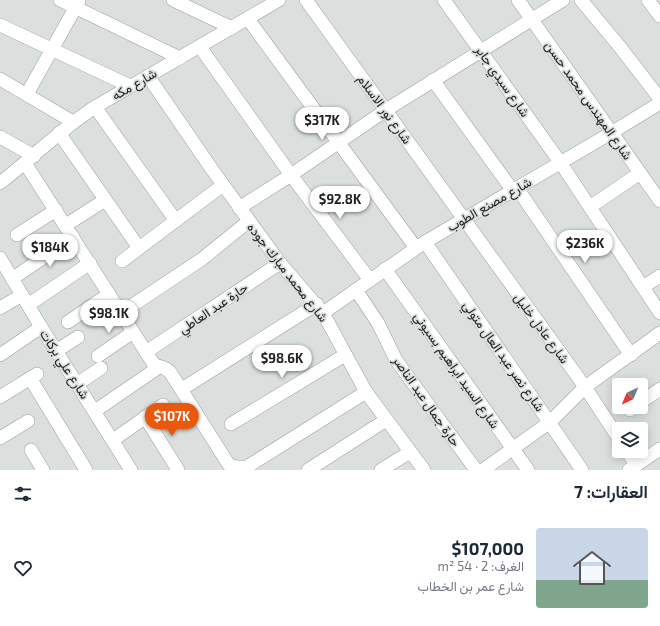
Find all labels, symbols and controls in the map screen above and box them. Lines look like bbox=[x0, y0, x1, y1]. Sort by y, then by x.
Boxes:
street label: شارع المهندس محمد حسن bbox=[540, 37, 636, 164]
street label: شارع سيدي جابر bbox=[469, 41, 534, 122]
street label: شارع مكه bbox=[109, 65, 160, 105]
street label: شارع نور الاسلام bbox=[353, 71, 416, 148]
pin: $317K bbox=[294, 107, 350, 141]
text: $317K bbox=[304, 112, 340, 128]
street label: شارع مصنع الطوب bbox=[444, 173, 535, 236]
pin: $92.8K bbox=[307, 186, 373, 220]
text: $92.8K bbox=[319, 191, 361, 207]
street label: شارع محمد مبارك جوده bbox=[243, 219, 332, 326]
pin: $236K bbox=[557, 230, 613, 264]
pin: $184K bbox=[22, 234, 78, 268]
text: $236K bbox=[566, 235, 604, 251]
text: $184K bbox=[31, 239, 69, 255]
street label: حارة عبد العاطي bbox=[175, 279, 253, 340]
street label: شارع عادل خليل bbox=[509, 290, 573, 368]
street label: شارع نصر عبد العال متولي bbox=[457, 298, 548, 416]
pin: $98.1K bbox=[76, 300, 142, 334]
text: $98.1K bbox=[89, 305, 129, 321]
street label: شارع السيد ابراهيم بسيوني bbox=[408, 309, 503, 433]
street label: شارع علي بركات bbox=[34, 326, 93, 403]
pin: $98.6K bbox=[249, 345, 315, 379]
text: $98.6K bbox=[261, 350, 303, 366]
street label: حارة جمال عبد الناصر bbox=[388, 352, 464, 450]
north arrow bbox=[612, 378, 648, 414]
map controls bbox=[612, 378, 648, 458]
pin: $107K bbox=[144, 403, 200, 437]
text: $107K bbox=[154, 408, 190, 424]
button: layers bbox=[612, 422, 648, 458]
text: العقارات: 7 bbox=[574, 481, 648, 501]
icon: filters bbox=[12, 483, 34, 505]
text: $107,000 bbox=[452, 538, 524, 558]
icon: home bbox=[568, 544, 616, 592]
icon: heart bbox=[12, 557, 34, 579]
text: الغرف: 2 · 54 m² bbox=[438, 558, 524, 574]
text: شارع عمر بن الخطاب bbox=[418, 578, 524, 594]

